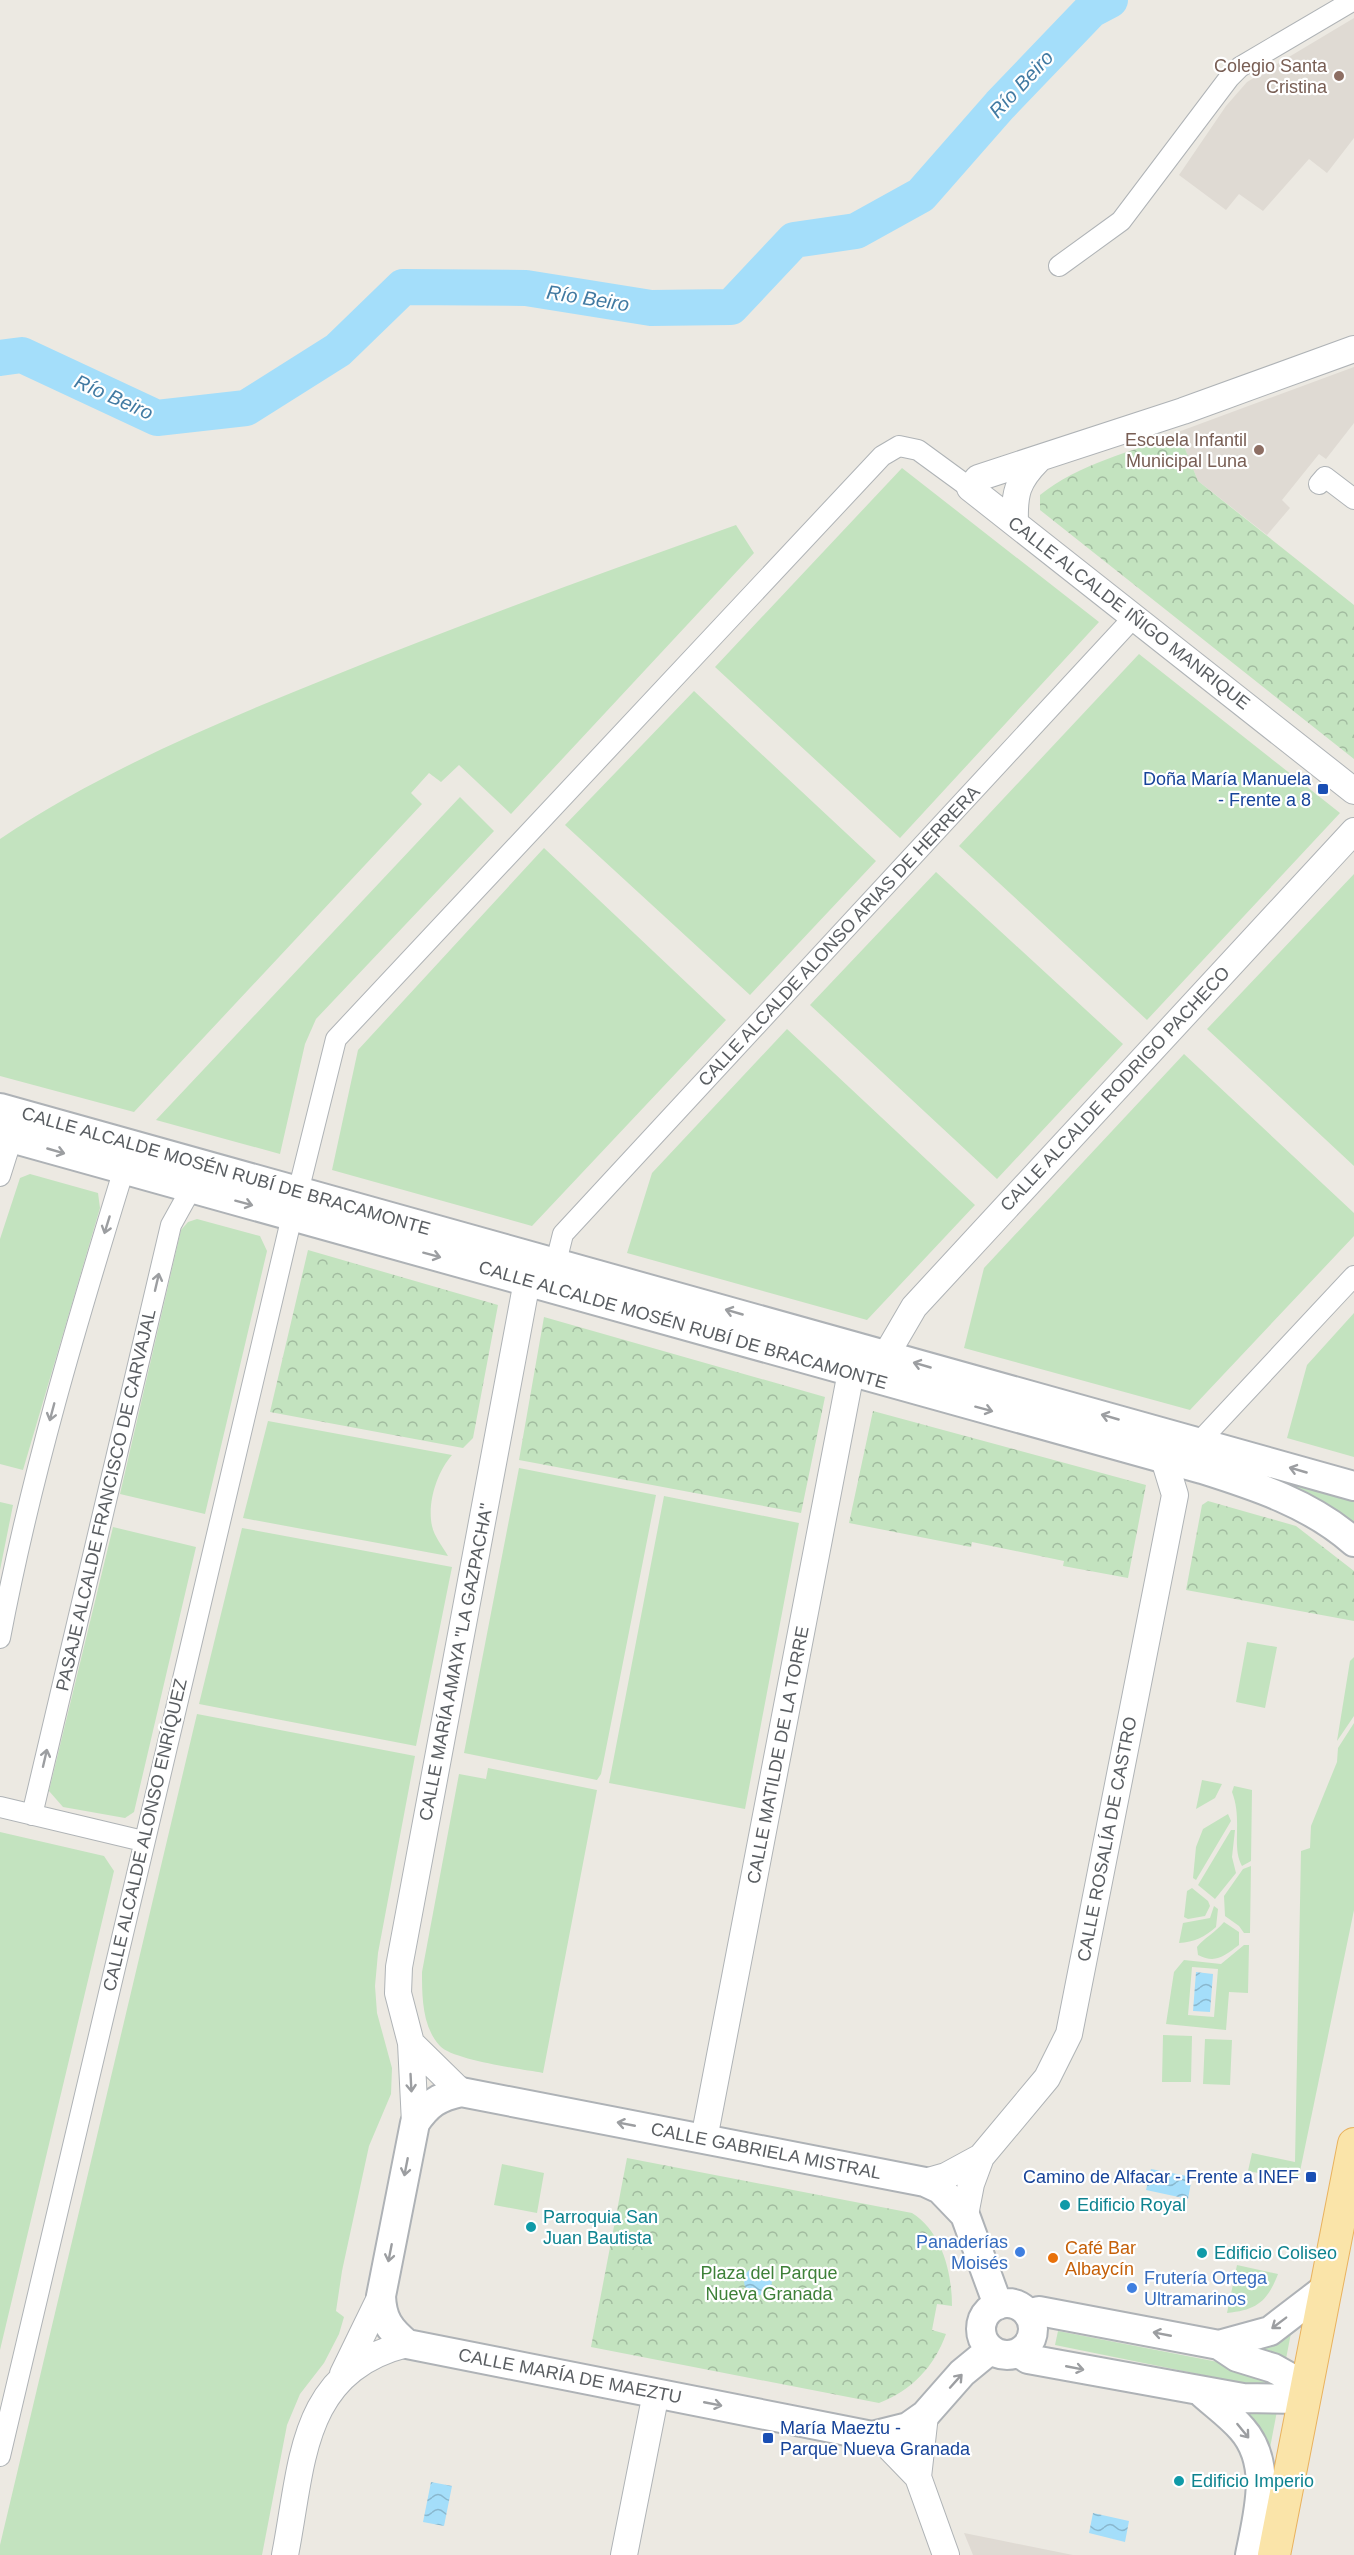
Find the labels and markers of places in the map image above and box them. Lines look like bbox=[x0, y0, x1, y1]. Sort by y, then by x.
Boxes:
place label: Colegio Santa Cristina bbox=[1214, 56, 1328, 97]
marker: Colegio Santa Cristina bbox=[1332, 69, 1346, 83]
place label: Escuela Infantil Municipal Luna bbox=[1125, 430, 1248, 471]
marker: Escuela Infantil Municipal Luna bbox=[1252, 443, 1266, 457]
place label: Doña María Manuela - Frente a 8 bbox=[1143, 769, 1312, 810]
marker: Doña María Manuela - Frente a 8 bbox=[1316, 782, 1330, 796]
place label: Camino de Alfacar - Frente a INEF bbox=[1023, 2167, 1299, 2187]
marker: Camino de Alfacar - Frente a INEF bbox=[1304, 2170, 1318, 2184]
place label: Edificio Royal bbox=[1077, 2195, 1186, 2215]
marker: Edificio Royal bbox=[1058, 2198, 1072, 2212]
place label: Parroquia San Juan Bautista bbox=[543, 2207, 658, 2248]
marker: Parroquia San Juan Bautista bbox=[524, 2220, 538, 2234]
place label: Panaderías Moisés bbox=[916, 2232, 1008, 2273]
place label: Café Bar Albaycín bbox=[1065, 2238, 1136, 2279]
place label: Edificio Coliseo bbox=[1214, 2243, 1337, 2263]
marker: Panaderías Moisés bbox=[1013, 2245, 1027, 2259]
marker: Edificio Coliseo bbox=[1195, 2246, 1209, 2260]
marker: Café Bar Albaycín bbox=[1046, 2251, 1060, 2265]
place label: Frutería Ortega Ultramarinos bbox=[1144, 2268, 1268, 2309]
marker: Frutería Ortega Ultramarinos bbox=[1125, 2281, 1139, 2295]
place label: María Maeztu - Parque Nueva Granada bbox=[780, 2418, 971, 2459]
marker: María Maeztu - Parque Nueva Granada bbox=[761, 2431, 775, 2445]
place label: Edificio Imperio bbox=[1191, 2471, 1314, 2491]
marker: Edificio Imperio bbox=[1172, 2474, 1186, 2488]

